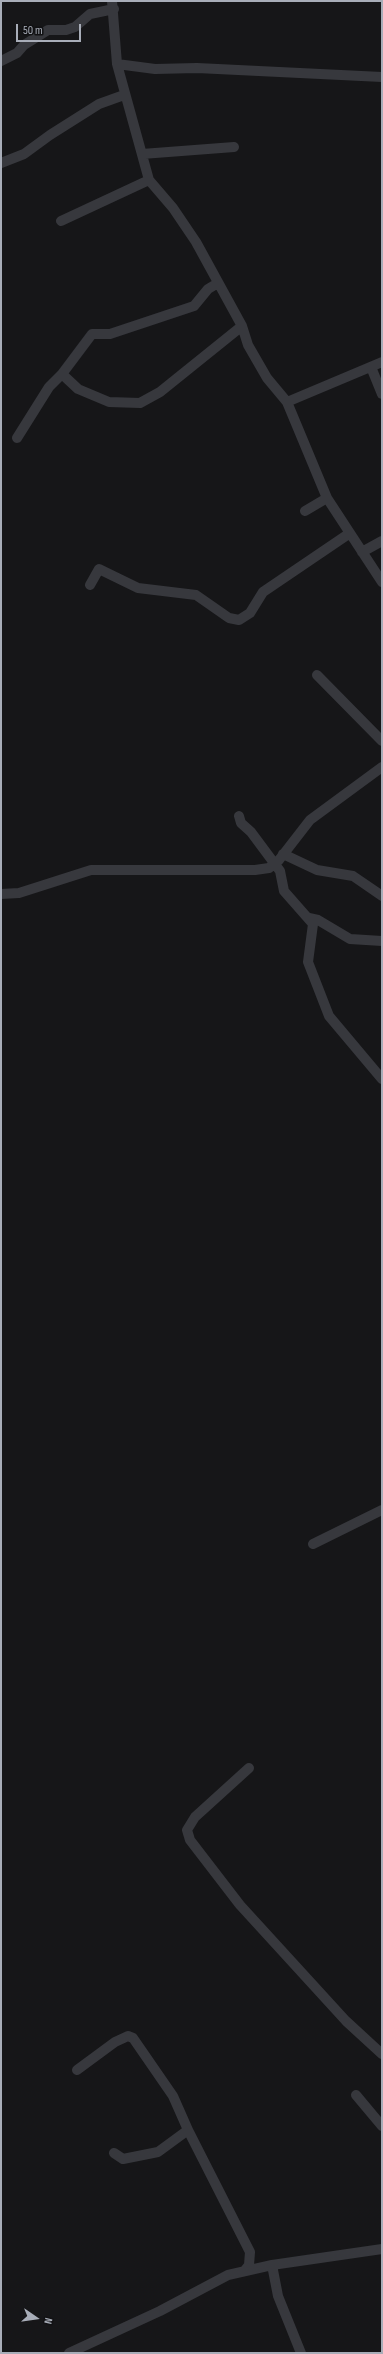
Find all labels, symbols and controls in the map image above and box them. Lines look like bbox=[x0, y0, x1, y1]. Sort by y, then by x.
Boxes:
scale bar bbox=[18, 16, 83, 42]
text: 50 m bbox=[23, 23, 43, 38]
north arrow bbox=[16, 2298, 56, 2338]
text: N bbox=[41, 2316, 55, 2325]

